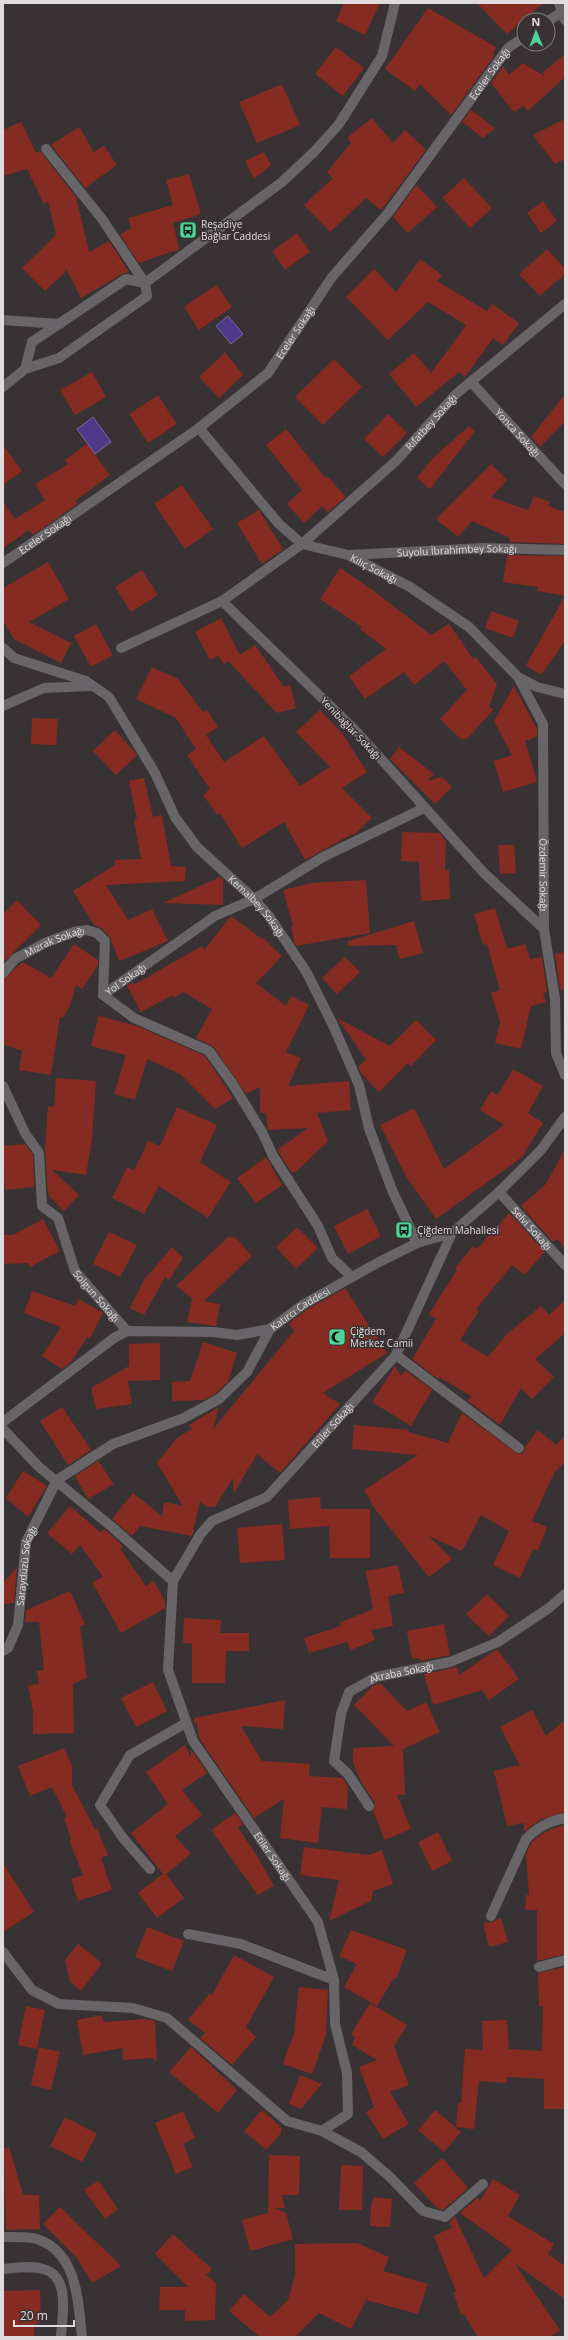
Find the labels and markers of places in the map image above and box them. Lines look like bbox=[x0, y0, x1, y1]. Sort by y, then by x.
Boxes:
place label: Reşadiye Bağlar Caddesi bbox=[201, 217, 270, 243]
bus stop icon: Reşadiye Bağlar Caddesi bbox=[178, 220, 198, 240]
bus stop icon: Çiğdem Mahallesi bbox=[394, 1220, 414, 1240]
place label: Çiğdem Mahallesi bbox=[417, 1223, 499, 1237]
place label: Çiğdem Merkez Camii bbox=[350, 1324, 413, 1350]
mosque icon: Çiğdem Merkez Camii bbox=[327, 1327, 347, 1347]

